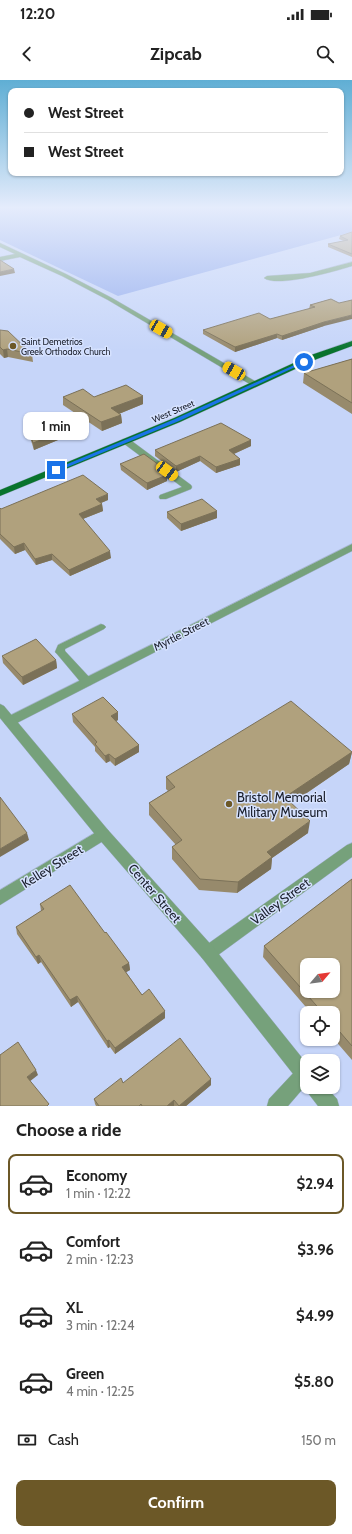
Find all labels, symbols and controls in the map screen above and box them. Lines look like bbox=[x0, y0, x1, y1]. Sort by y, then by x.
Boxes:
text: 12:20 bbox=[20, 5, 55, 23]
icon: back bbox=[16, 43, 38, 65]
text: Zipcab bbox=[150, 43, 202, 65]
icon: search bbox=[314, 43, 336, 65]
text: West Street bbox=[48, 104, 124, 122]
text: West Street bbox=[48, 143, 124, 161]
car bbox=[148, 318, 174, 340]
place label: Saint Demetrios Greek Orthodox Church bbox=[21, 336, 111, 357]
marker: Saint Demetrios Greek Orthodox Church bbox=[8, 341, 18, 351]
route start bbox=[295, 353, 313, 371]
car bbox=[221, 360, 247, 382]
street label: West Street bbox=[150, 397, 196, 425]
callout: 1 min bbox=[23, 412, 89, 440]
text: 1 min bbox=[41, 418, 71, 434]
car bbox=[154, 459, 180, 483]
route end bbox=[47, 461, 65, 479]
street label: Myrtle Street bbox=[151, 614, 211, 654]
place label: Bristol Memorial Military Museum bbox=[237, 789, 328, 820]
marker: Bristol Memorial Military Museum bbox=[224, 799, 234, 809]
street label: Kelley Street bbox=[18, 841, 86, 891]
street label: Center Street bbox=[125, 860, 185, 926]
street label: Valley Street bbox=[247, 874, 313, 928]
north arrow bbox=[300, 958, 340, 998]
map controls bbox=[300, 958, 340, 1094]
button: locate bbox=[300, 1006, 340, 1046]
button: layers bbox=[300, 1054, 340, 1094]
text: Choose a ride bbox=[16, 1119, 121, 1141]
icon: car bbox=[18, 1166, 54, 1202]
text: Economy bbox=[66, 1167, 127, 1185]
text: $2.94 bbox=[297, 1175, 334, 1193]
text: 1 min · 12:22 bbox=[66, 1185, 131, 1201]
icon: car bbox=[18, 1232, 54, 1268]
text: Comfort bbox=[66, 1233, 120, 1251]
text: $3.96 bbox=[297, 1241, 334, 1259]
text: 2 min · 12:23 bbox=[66, 1251, 134, 1267]
icon: car bbox=[18, 1298, 54, 1334]
text: XL bbox=[66, 1299, 83, 1317]
text: $4.99 bbox=[296, 1307, 334, 1325]
text: 3 min · 12:24 bbox=[66, 1317, 134, 1333]
icon: car bbox=[18, 1364, 54, 1400]
text: Green bbox=[66, 1365, 104, 1383]
text: $5.80 bbox=[294, 1373, 334, 1391]
text: 4 min · 12:25 bbox=[66, 1383, 134, 1399]
icon: cash bbox=[16, 1429, 38, 1451]
text: Cash bbox=[48, 1431, 79, 1449]
text: 150 m bbox=[301, 1432, 336, 1448]
button: Confirm bbox=[16, 1480, 336, 1526]

